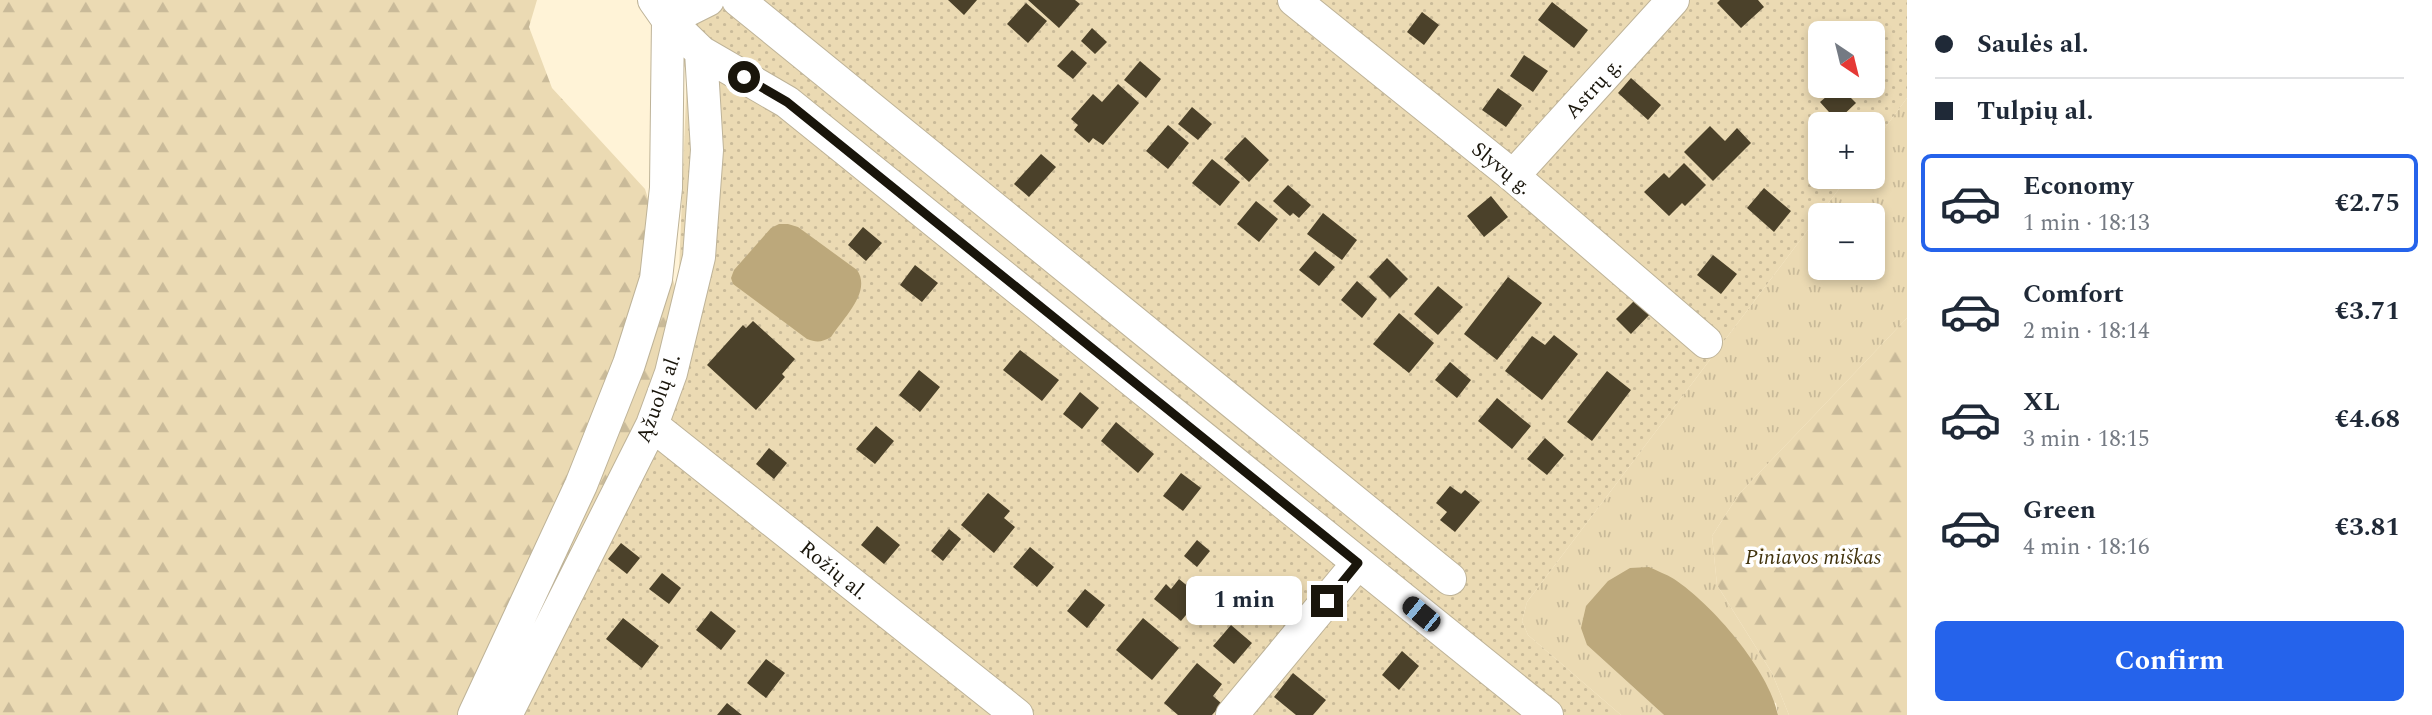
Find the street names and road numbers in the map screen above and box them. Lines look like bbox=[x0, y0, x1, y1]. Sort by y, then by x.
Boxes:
street label: Astrų g. bbox=[1557, 51, 1630, 127]
street label: Slyvų g. bbox=[1464, 134, 1539, 203]
street label: Ąžuolų al. bbox=[628, 349, 690, 448]
street label: Rožių al. bbox=[792, 533, 875, 608]

